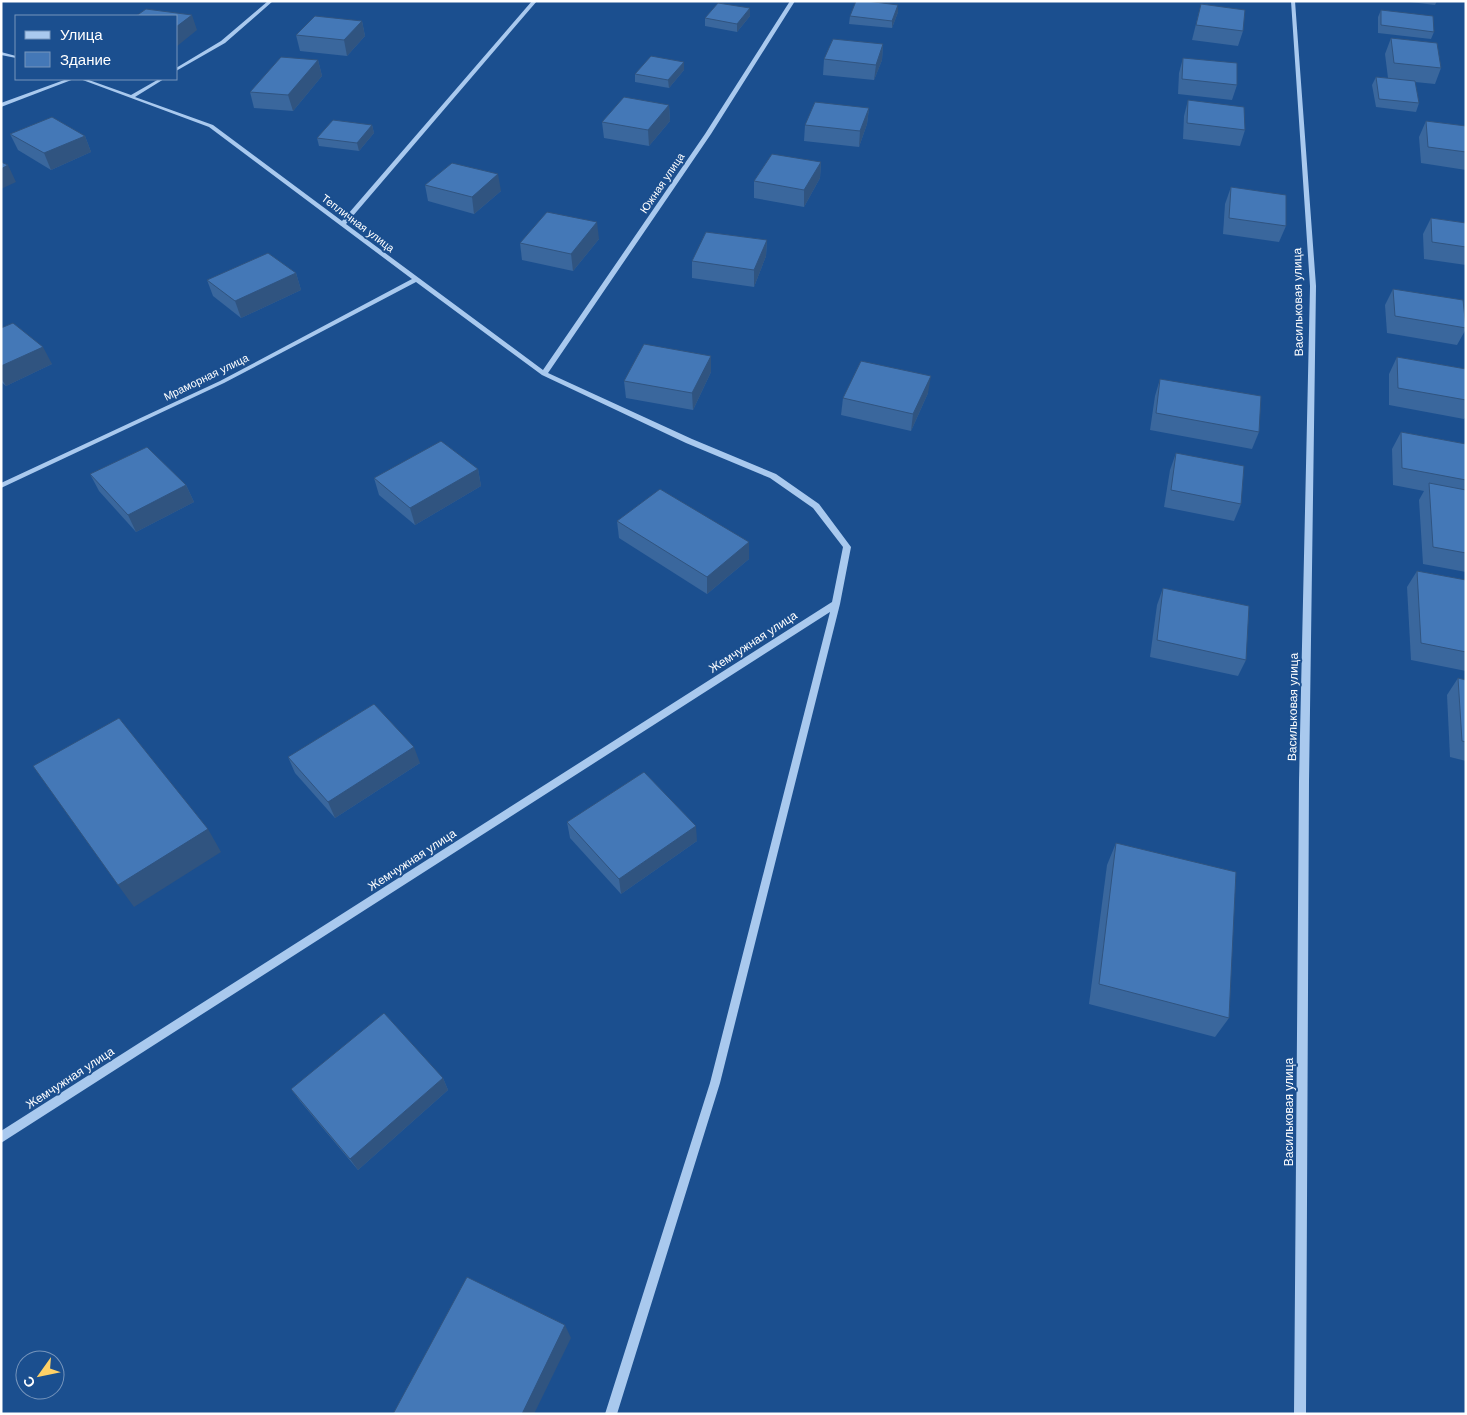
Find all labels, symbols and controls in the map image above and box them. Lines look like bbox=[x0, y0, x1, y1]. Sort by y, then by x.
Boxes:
legend bbox=[15, 15, 178, 80]
text: Улица bbox=[60, 26, 103, 43]
text: Здание bbox=[60, 51, 111, 68]
street label: Южная улица bbox=[637, 150, 687, 215]
street label: Тепличная улица bbox=[319, 192, 397, 255]
street label: Васильковая улица bbox=[1290, 247, 1306, 356]
street label: Мраморная улица bbox=[162, 351, 251, 403]
street label: Жемчужная улица bbox=[706, 608, 800, 676]
street label: Васильковая улица bbox=[1285, 652, 1301, 761]
street label: Жемчужная улица bbox=[365, 826, 459, 894]
street label: Жемчужная улица bbox=[23, 1044, 117, 1112]
street label: Васильковая улица bbox=[1282, 1057, 1296, 1166]
north arrow bbox=[15, 1350, 65, 1400]
text: С bbox=[20, 1373, 39, 1391]

